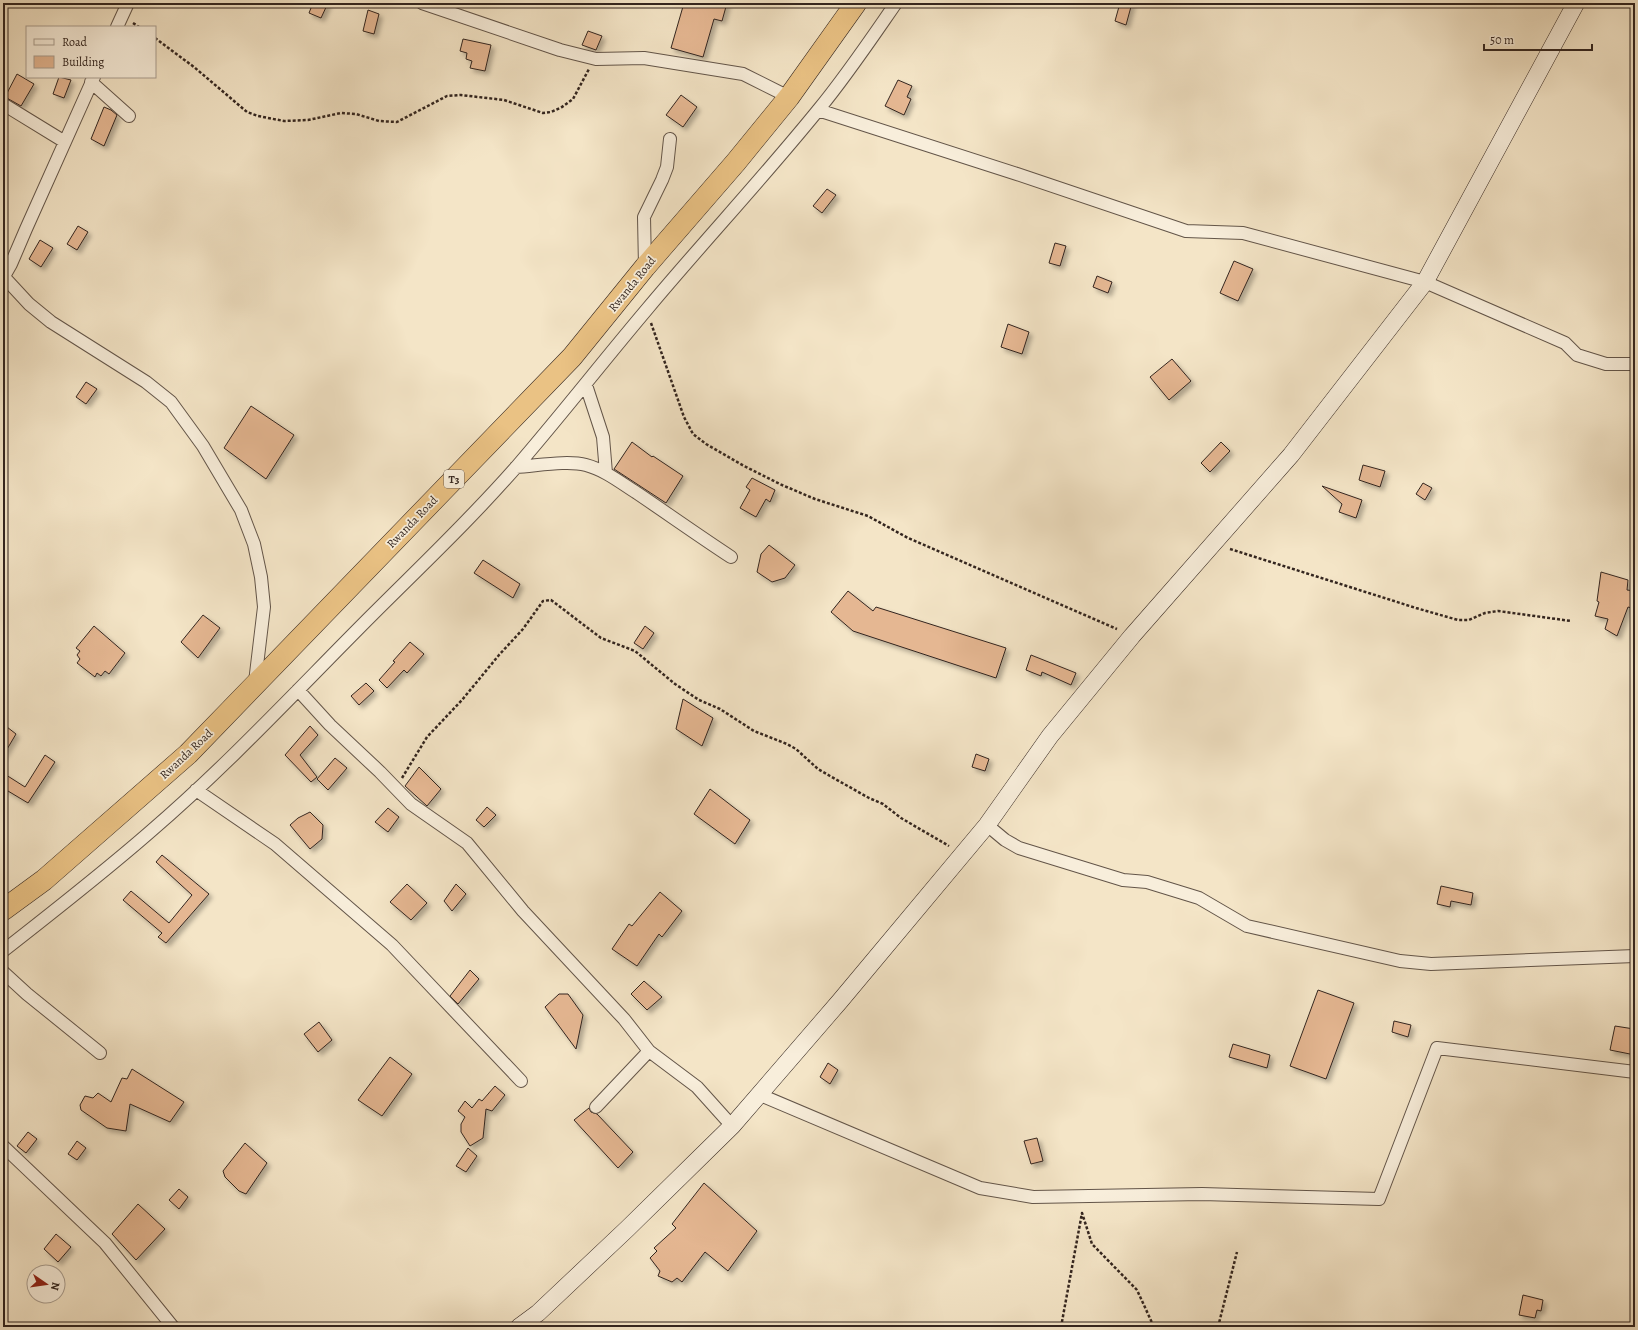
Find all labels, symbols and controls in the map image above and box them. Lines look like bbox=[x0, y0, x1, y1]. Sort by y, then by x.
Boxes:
legend bbox=[26, 26, 156, 78]
scale bar bbox=[1484, 26, 1592, 52]
text: 50 m bbox=[1490, 32, 1514, 48]
text: Road bbox=[62, 34, 88, 50]
text: Building bbox=[62, 54, 104, 70]
street label: Rwanda Road bbox=[605, 253, 660, 315]
road number: T3 bbox=[444, 470, 464, 488]
street label: Rwanda Road bbox=[383, 492, 441, 552]
street label: Rwanda Road bbox=[156, 725, 216, 783]
north arrow bbox=[26, 1264, 66, 1304]
text: N bbox=[47, 1281, 63, 1292]

